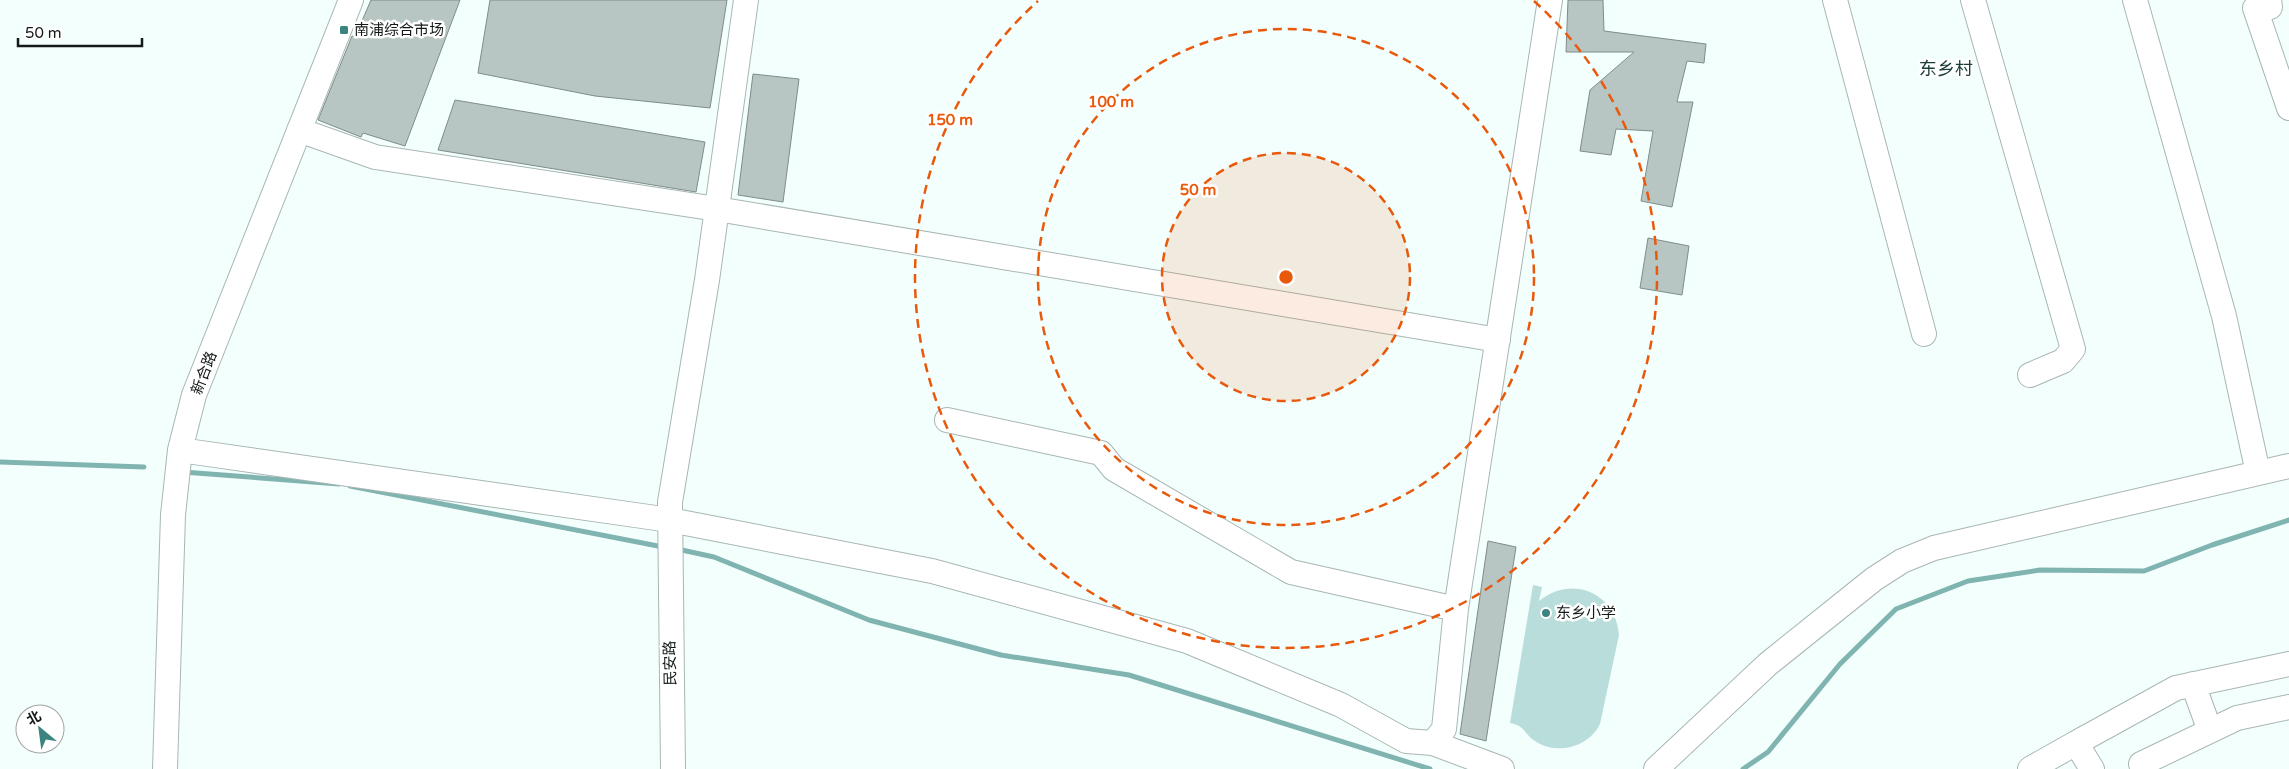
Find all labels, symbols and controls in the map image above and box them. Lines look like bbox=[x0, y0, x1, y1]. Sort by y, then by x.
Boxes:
scale bar bbox=[18, 15, 141, 47]
place label: 南浦综合市场 bbox=[354, 21, 444, 39]
text: 50 m bbox=[25, 24, 62, 42]
marker: 南浦综合市场 bbox=[338, 24, 350, 36]
district label: 东乡村 bbox=[1919, 58, 1973, 80]
text: 100 m bbox=[1088, 93, 1134, 111]
text: 150 m bbox=[927, 111, 973, 129]
text: 50 m bbox=[1180, 181, 1216, 199]
centre of rings bbox=[1277, 268, 1295, 286]
street label: 新合路 bbox=[188, 349, 220, 397]
place label: 东乡小学 bbox=[1556, 604, 1616, 622]
marker: 东乡小学 bbox=[1540, 607, 1552, 619]
street label: 民安路 bbox=[661, 640, 679, 686]
north arrow bbox=[15, 704, 65, 754]
text: 北 bbox=[24, 707, 44, 729]

